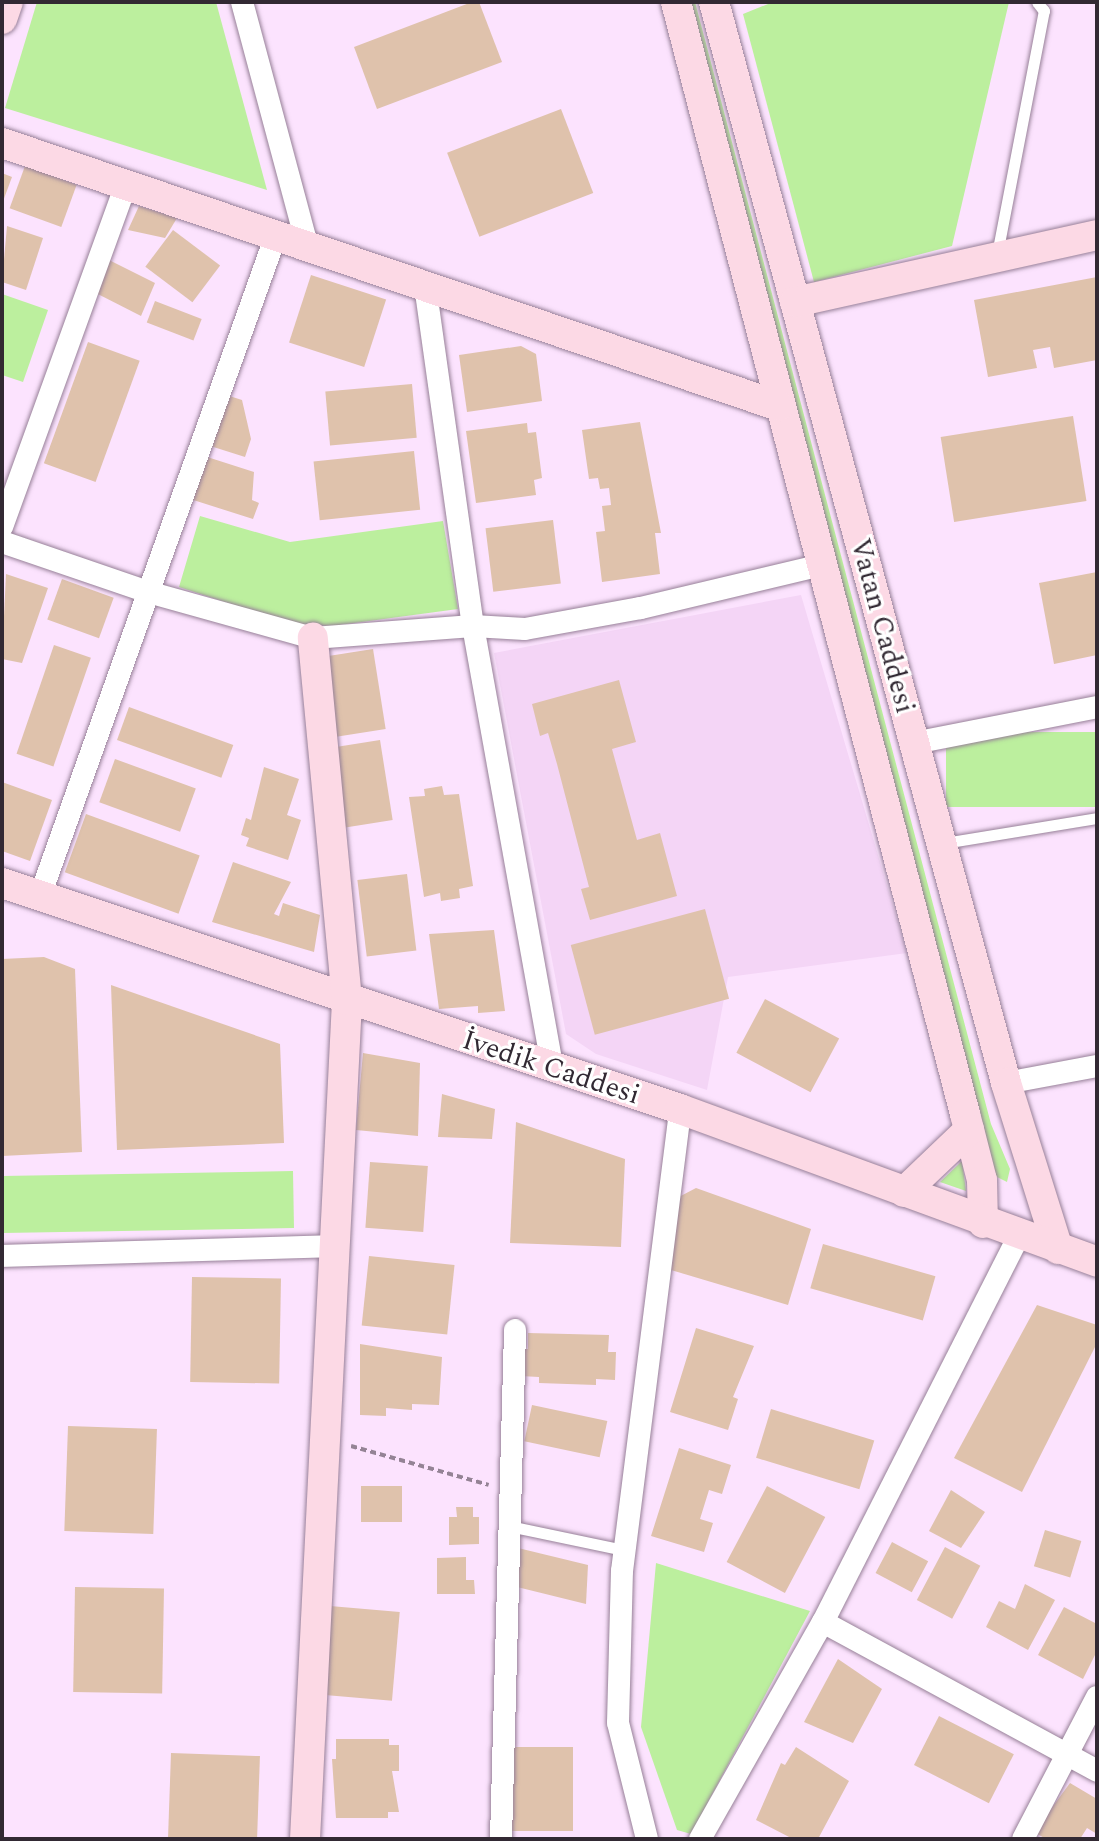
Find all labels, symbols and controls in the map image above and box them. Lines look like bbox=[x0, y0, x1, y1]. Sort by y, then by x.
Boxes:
street label: Vatan Caddesi bbox=[843, 535, 921, 717]
street label: İvedik Caddesi bbox=[458, 1023, 644, 1113]

